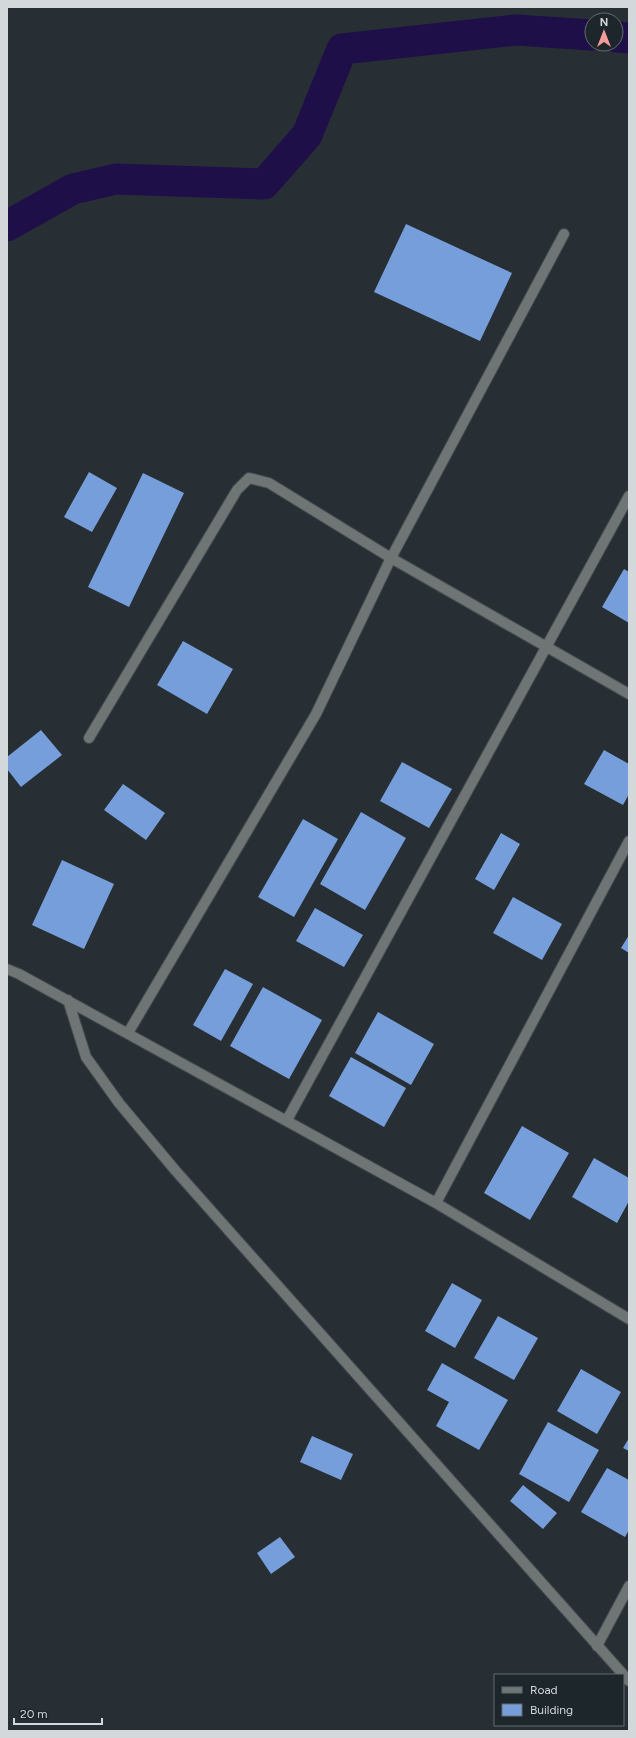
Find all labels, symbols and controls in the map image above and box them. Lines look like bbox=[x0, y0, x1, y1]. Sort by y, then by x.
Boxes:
north arrow bbox=[584, 12, 624, 52]
text: N bbox=[600, 16, 608, 29]
legend bbox=[494, 1674, 624, 1726]
text: Road bbox=[530, 1683, 558, 1697]
scale bar bbox=[14, 1700, 102, 1726]
text: Building bbox=[530, 1703, 573, 1717]
text: 20 m bbox=[20, 1707, 48, 1721]

